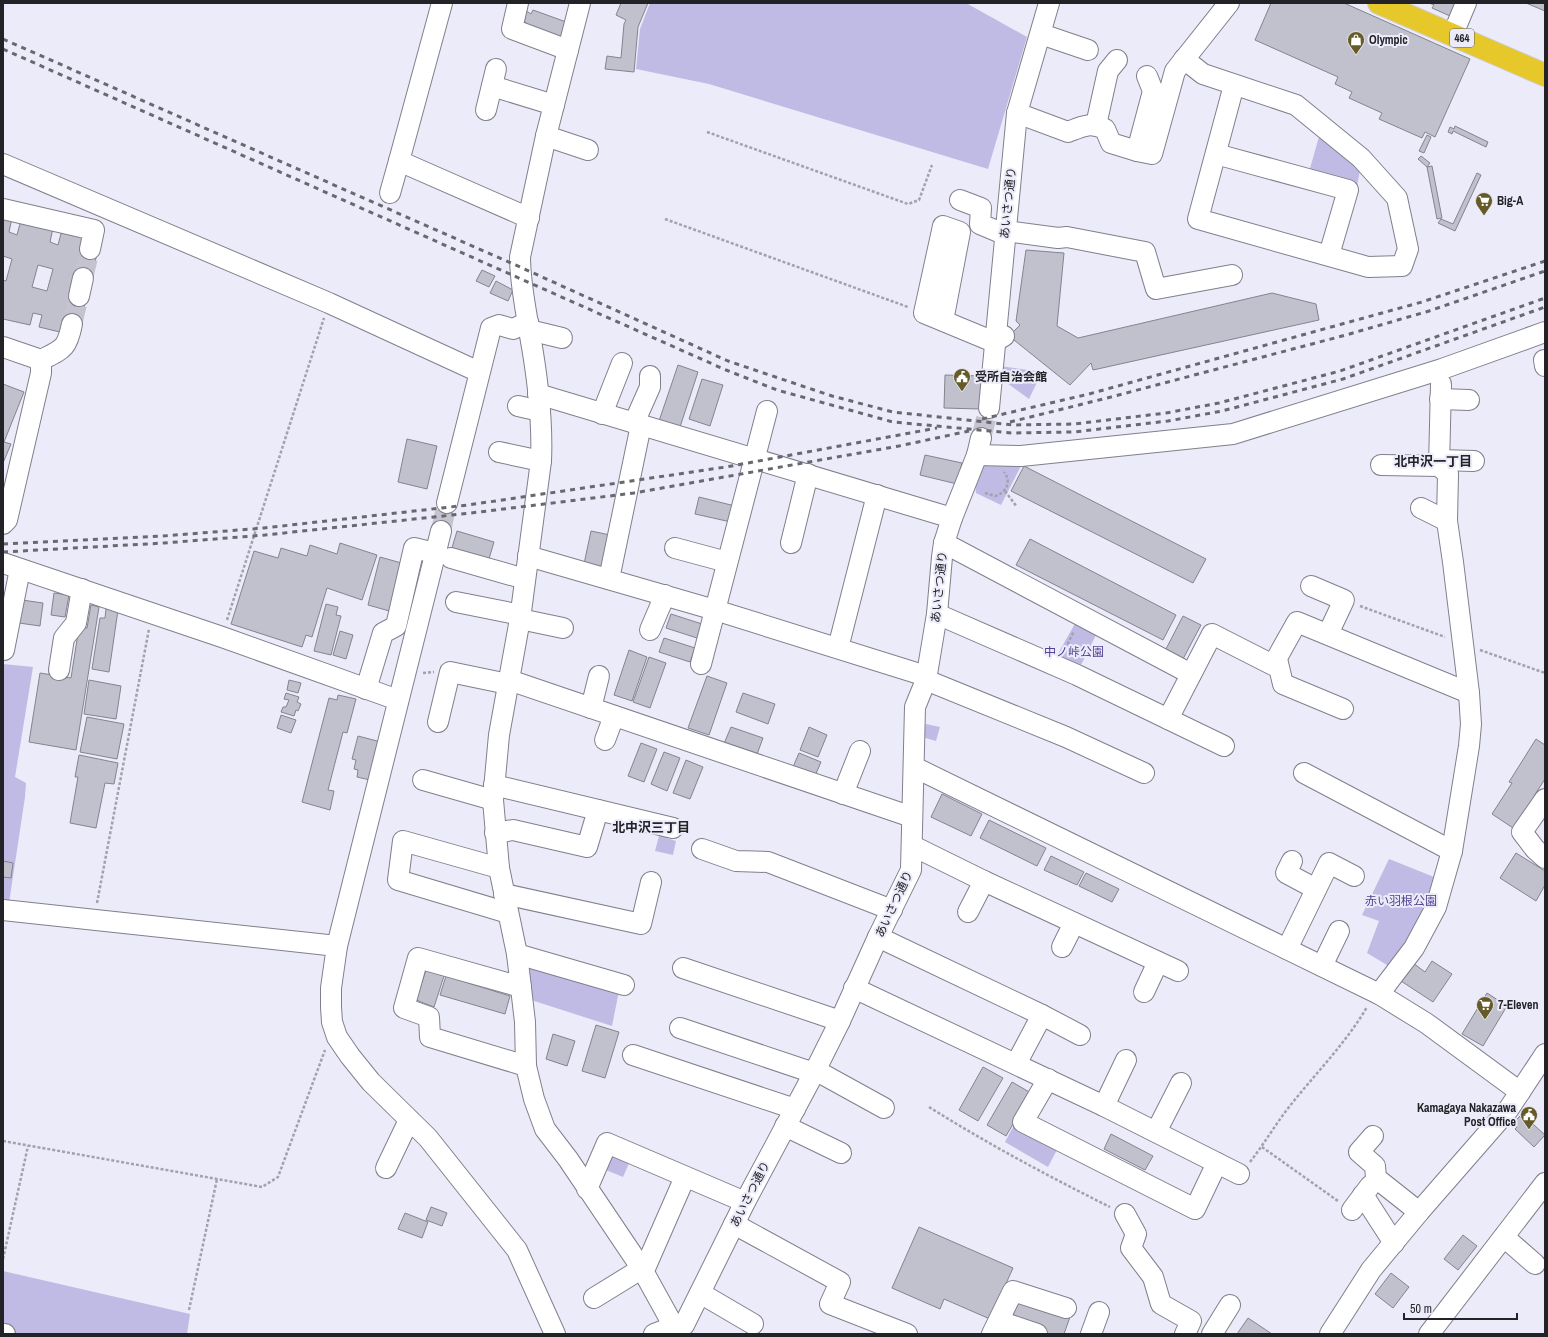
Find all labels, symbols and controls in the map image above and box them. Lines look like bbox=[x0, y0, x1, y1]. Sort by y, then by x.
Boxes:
road number: 464 bbox=[1450, 29, 1474, 47]
shop icon: Olympic bbox=[1346, 30, 1366, 55]
place label: Olympic bbox=[1369, 32, 1408, 48]
street label: あいさつ通り bbox=[996, 166, 1020, 240]
supermarket icon: Big-A bbox=[1474, 191, 1494, 216]
place label: Big-A bbox=[1497, 193, 1524, 209]
public building icon: 受所自治会館 bbox=[952, 367, 972, 392]
place label: 受所自治会館 bbox=[975, 369, 1047, 385]
district label: 北中沢一丁目 bbox=[1394, 453, 1472, 470]
street label: あいさつ通り bbox=[927, 550, 951, 624]
park label: 中ノ峠公園 bbox=[1044, 644, 1104, 660]
district label: 北中沢三丁目 bbox=[612, 819, 690, 836]
street label: あいさつ通り bbox=[872, 868, 916, 940]
park label: 赤い羽根公園 bbox=[1365, 893, 1437, 909]
supermarket icon: 7-Eleven bbox=[1475, 995, 1495, 1020]
place label: 7-Eleven bbox=[1498, 997, 1538, 1013]
place label: Kamagaya Nakazawa Post Office bbox=[1417, 1100, 1517, 1130]
public building icon: Kamagaya Nakazawa Post Office bbox=[1519, 1105, 1539, 1130]
street label: あいさつ通り bbox=[727, 1158, 773, 1230]
scale bar bbox=[1404, 1295, 1517, 1321]
text: 50 m bbox=[1410, 1301, 1432, 1317]

